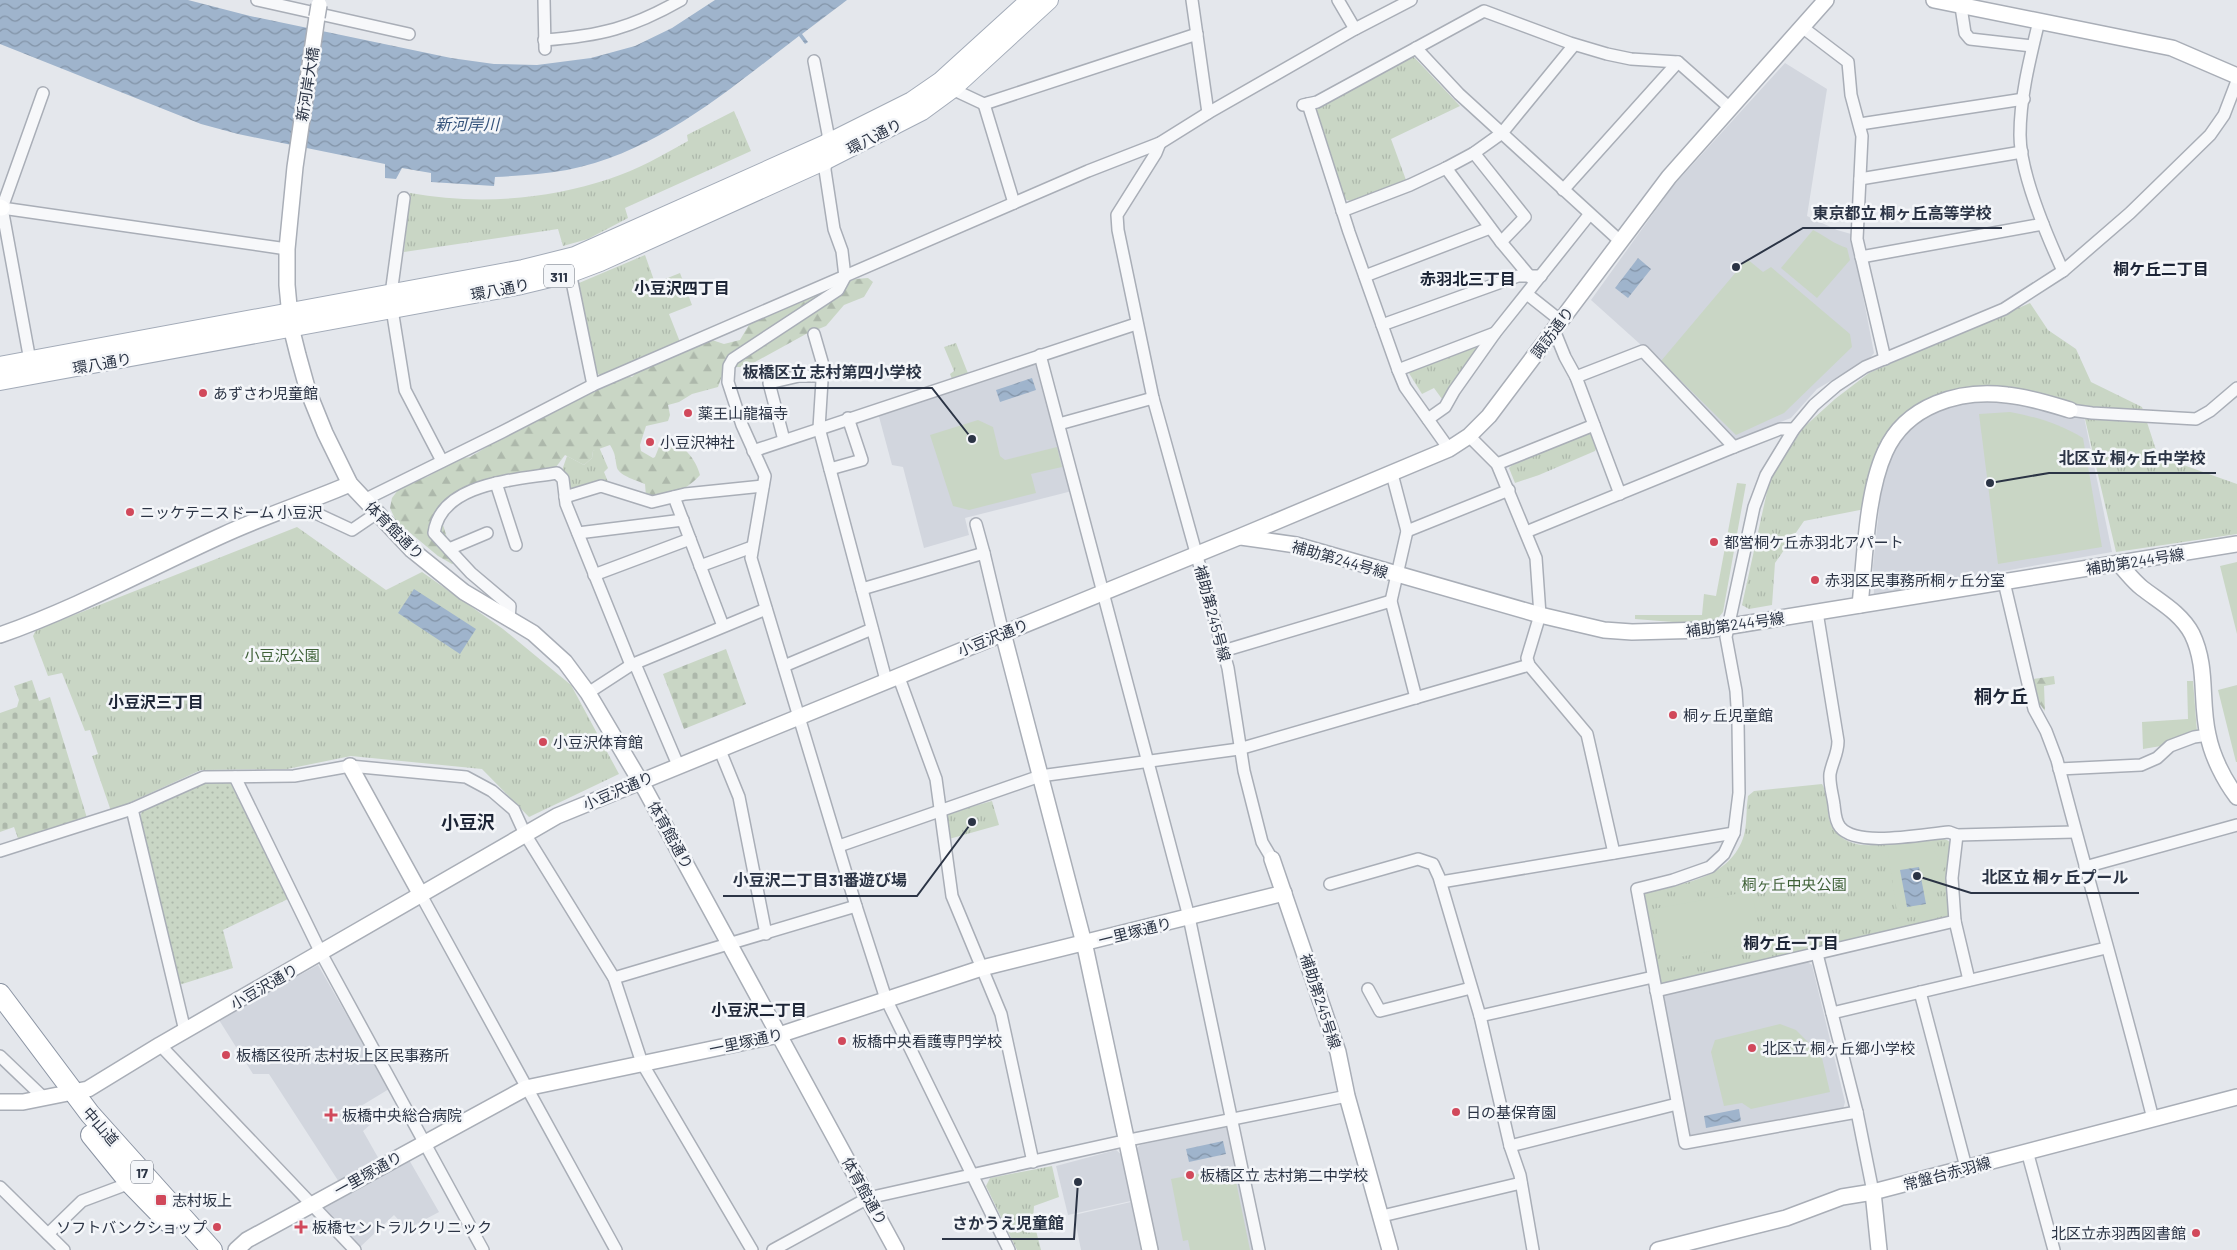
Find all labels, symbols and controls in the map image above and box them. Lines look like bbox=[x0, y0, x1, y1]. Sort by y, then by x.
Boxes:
street label: 新河岸大橋 bbox=[292, 46, 322, 122]
water label: 新河岸川 bbox=[435, 114, 501, 133]
street label: 環八通り bbox=[843, 114, 905, 158]
callout: 東京都立 桐ヶ丘高等学校 bbox=[1803, 197, 2002, 228]
text: 東京都立 桐ヶ丘高等学校 bbox=[1812, 203, 1992, 222]
district label: 桐ケ丘二丁目 bbox=[2113, 259, 2209, 278]
road number: 311 bbox=[544, 264, 574, 288]
district label: 赤羽北三丁目 bbox=[1420, 269, 1516, 288]
street label: 環八通り bbox=[469, 274, 531, 304]
district label: 小豆沢四丁目 bbox=[634, 278, 730, 297]
street label: 諏訪通り bbox=[1527, 303, 1577, 361]
street label: 環八通り bbox=[71, 349, 133, 377]
callout: 板橋区立 志村第四小学校 bbox=[732, 357, 932, 388]
text: 板橋区立 志村第四小学校 bbox=[742, 362, 922, 381]
place label: あずさわ児童館 bbox=[213, 384, 318, 402]
marker: あずさわ児童館 bbox=[197, 387, 209, 399]
place label: 薬王山龍福寺 bbox=[698, 404, 788, 422]
marker: 薬王山龍福寺 bbox=[682, 407, 694, 419]
place label: 小豆沢神社 bbox=[660, 433, 735, 451]
marker: 小豆沢神社 bbox=[644, 436, 656, 448]
callout: 北区立 桐ヶ丘中学校 bbox=[2049, 442, 2216, 473]
text: 北区立 桐ヶ丘中学校 bbox=[2058, 448, 2206, 467]
street label: 体育館通り bbox=[362, 497, 428, 563]
place label: ニッケテニスドーム 小豆沢 bbox=[140, 503, 322, 521]
marker: ニッケテニスドーム 小豆沢 bbox=[124, 506, 136, 518]
place label: 都営桐ケ丘赤羽北アパート bbox=[1724, 533, 1904, 551]
marker: 都営桐ケ丘赤羽北アパート bbox=[1708, 536, 1720, 548]
street label: 補助第244号線 bbox=[1290, 537, 1390, 581]
street label: 補助第244号線 bbox=[2084, 544, 2186, 578]
street label: 補助第245号線 bbox=[1191, 563, 1235, 663]
place label: 赤羽区民事務所桐ヶ丘分室 bbox=[1825, 571, 2005, 589]
marker: 赤羽区民事務所桐ヶ丘分室 bbox=[1809, 574, 1821, 586]
street label: 補助第244号線 bbox=[1684, 608, 1786, 640]
street label: 小豆沢通り bbox=[955, 615, 1031, 659]
park label: 小豆沢公園 bbox=[244, 646, 320, 664]
district label: 桐ケ丘 bbox=[1974, 685, 2028, 707]
district label: 小豆沢三丁目 bbox=[108, 692, 204, 711]
place label: 桐ヶ丘児童館 bbox=[1683, 706, 1773, 724]
marker: 桐ヶ丘児童館 bbox=[1667, 709, 1679, 721]
place label: 小豆沢体育館 bbox=[553, 733, 643, 751]
marker: 小豆沢体育館 bbox=[537, 736, 549, 748]
street label: 小豆沢通り bbox=[580, 767, 656, 813]
street label: 体育館通り bbox=[645, 798, 697, 872]
district label: 小豆沢 bbox=[441, 811, 495, 833]
callout: 北区立 桐ヶ丘プール bbox=[1971, 862, 2139, 893]
callout: 小豆沢二丁目31番遊び場 bbox=[723, 865, 917, 896]
text: 北区立 桐ヶ丘プール bbox=[1981, 867, 2129, 886]
text: 小豆沢二丁目31番遊び場 bbox=[733, 870, 907, 889]
park label: 桐ヶ丘中央公園 bbox=[1741, 875, 1847, 893]
street label: 一里塚通り bbox=[1096, 913, 1174, 949]
district label: 桐ケ丘一丁目 bbox=[1743, 933, 1839, 952]
street label: 補助第245号線 bbox=[1297, 951, 1345, 1051]
street label: 小豆沢通り bbox=[227, 959, 301, 1013]
district label: 小豆沢二丁目 bbox=[711, 1000, 807, 1019]
street label: 一里塚通り bbox=[707, 1024, 785, 1058]
place label: 板橋中央看護専門学校 bbox=[852, 1032, 1002, 1050]
marker: 板橋中央看護専門学校 bbox=[836, 1035, 848, 1047]
place label: 北区立 桐ヶ丘郷小学校 bbox=[1762, 1039, 1915, 1057]
marker: 北区立 桐ヶ丘郷小学校 bbox=[1746, 1042, 1758, 1054]
place label: 板橋区役所 志村坂上区民事務所 bbox=[236, 1046, 449, 1064]
marker: 板橋区役所 志村坂上区民事務所 bbox=[220, 1049, 232, 1061]
street label: 中山道 bbox=[79, 1103, 123, 1149]
place label: 日の基保育園 bbox=[1466, 1103, 1556, 1121]
place label: 板橋中央総合病院 bbox=[342, 1106, 462, 1124]
marker: 日の基保育園 bbox=[1450, 1106, 1462, 1118]
marker: 板橋中央総合病院 bbox=[324, 1108, 338, 1122]
street label: 一里塚通り bbox=[331, 1147, 405, 1199]
street label: 常盤台赤羽線 bbox=[1901, 1153, 1993, 1193]
street label: 体育館通り bbox=[839, 1154, 891, 1228]
road number: 17 bbox=[131, 1160, 153, 1184]
place label: 板橋区立 志村第二中学校 bbox=[1200, 1166, 1368, 1184]
marker: 板橋区立 志村第二中学校 bbox=[1184, 1169, 1196, 1181]
place label: 志村坂上 bbox=[172, 1191, 232, 1209]
marker: 志村坂上 bbox=[154, 1193, 168, 1207]
callout: さかうえ児童館 bbox=[942, 1208, 1074, 1239]
text: さかうえ児童館 bbox=[952, 1213, 1064, 1232]
place label: ソフトバンクショップ bbox=[56, 1218, 207, 1236]
place label: 板橋セントラルクリニック bbox=[312, 1218, 492, 1236]
marker: 板橋セントラルクリニック bbox=[294, 1220, 308, 1234]
marker: ソフトバンクショップ bbox=[211, 1221, 223, 1233]
place label: 北区立赤羽西図書館 bbox=[2051, 1224, 2186, 1242]
marker: 北区立赤羽西図書館 bbox=[2190, 1227, 2202, 1239]

